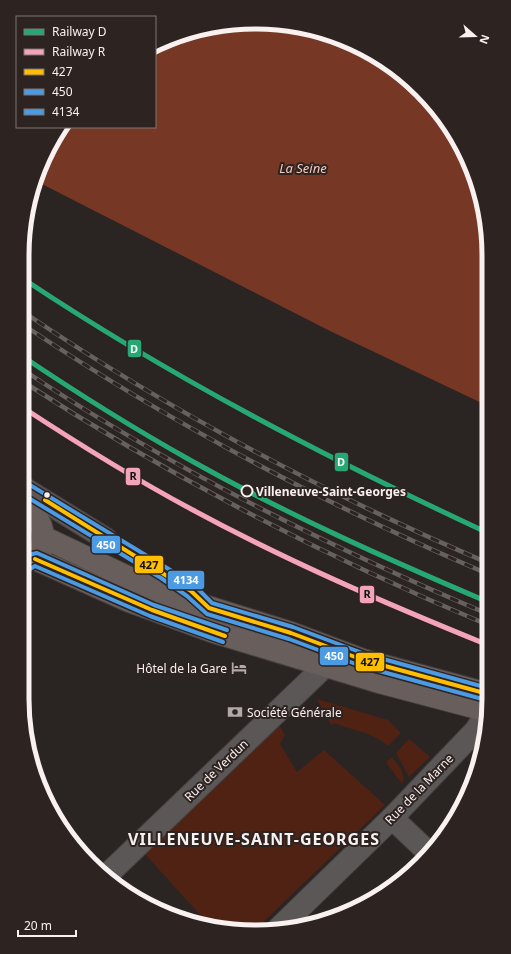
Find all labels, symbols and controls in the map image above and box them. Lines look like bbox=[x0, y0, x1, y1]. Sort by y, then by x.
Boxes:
legend bbox=[16, 16, 156, 128]
north arrow bbox=[455, 16, 495, 56]
text: Railway D bbox=[52, 23, 107, 40]
text: N bbox=[476, 33, 493, 46]
text: Railway R bbox=[52, 43, 106, 60]
text: 427 bbox=[52, 63, 73, 80]
text: 450 bbox=[52, 83, 73, 100]
text: 4134 bbox=[52, 103, 80, 120]
water label: La Seine bbox=[279, 159, 327, 177]
line badge: D bbox=[127, 339, 142, 358]
text: D bbox=[130, 341, 138, 356]
line badge: D bbox=[334, 452, 349, 472]
text: D bbox=[337, 454, 345, 469]
line badge: R bbox=[125, 467, 141, 486]
text: R bbox=[129, 468, 137, 483]
place label: Villeneuve-Saint-Georges bbox=[256, 483, 406, 500]
marker: Villeneuve-Saint-Georges bbox=[240, 484, 254, 498]
unlabelled marker bbox=[42, 490, 52, 500]
line badge: 450 bbox=[91, 535, 121, 554]
text: 450 bbox=[97, 537, 115, 552]
line badge: 427 bbox=[134, 555, 164, 574]
text: 427 bbox=[140, 557, 158, 572]
line badge: 4134 bbox=[167, 570, 205, 590]
text: 4134 bbox=[173, 572, 199, 587]
line badge: R bbox=[359, 585, 375, 604]
text: R bbox=[363, 586, 371, 601]
line badge: 450 bbox=[319, 646, 349, 666]
text: 450 bbox=[325, 648, 343, 663]
line badge: 427 bbox=[355, 652, 385, 672]
text: 427 bbox=[361, 654, 379, 669]
hotel icon: Hôtel de la Gare bbox=[230, 659, 248, 677]
place label: Hôtel de la Gare bbox=[136, 660, 227, 677]
bank icon: Société Générale bbox=[226, 703, 244, 721]
place label: Société Générale bbox=[247, 704, 342, 721]
street label: Rue de Verdun bbox=[180, 735, 252, 805]
street label: Rue de la Marne bbox=[381, 750, 457, 828]
district label: VILLENEUVE-SAINT-GEORGES bbox=[128, 828, 380, 850]
scale bar bbox=[18, 912, 76, 938]
text: 20 m bbox=[24, 917, 52, 934]

